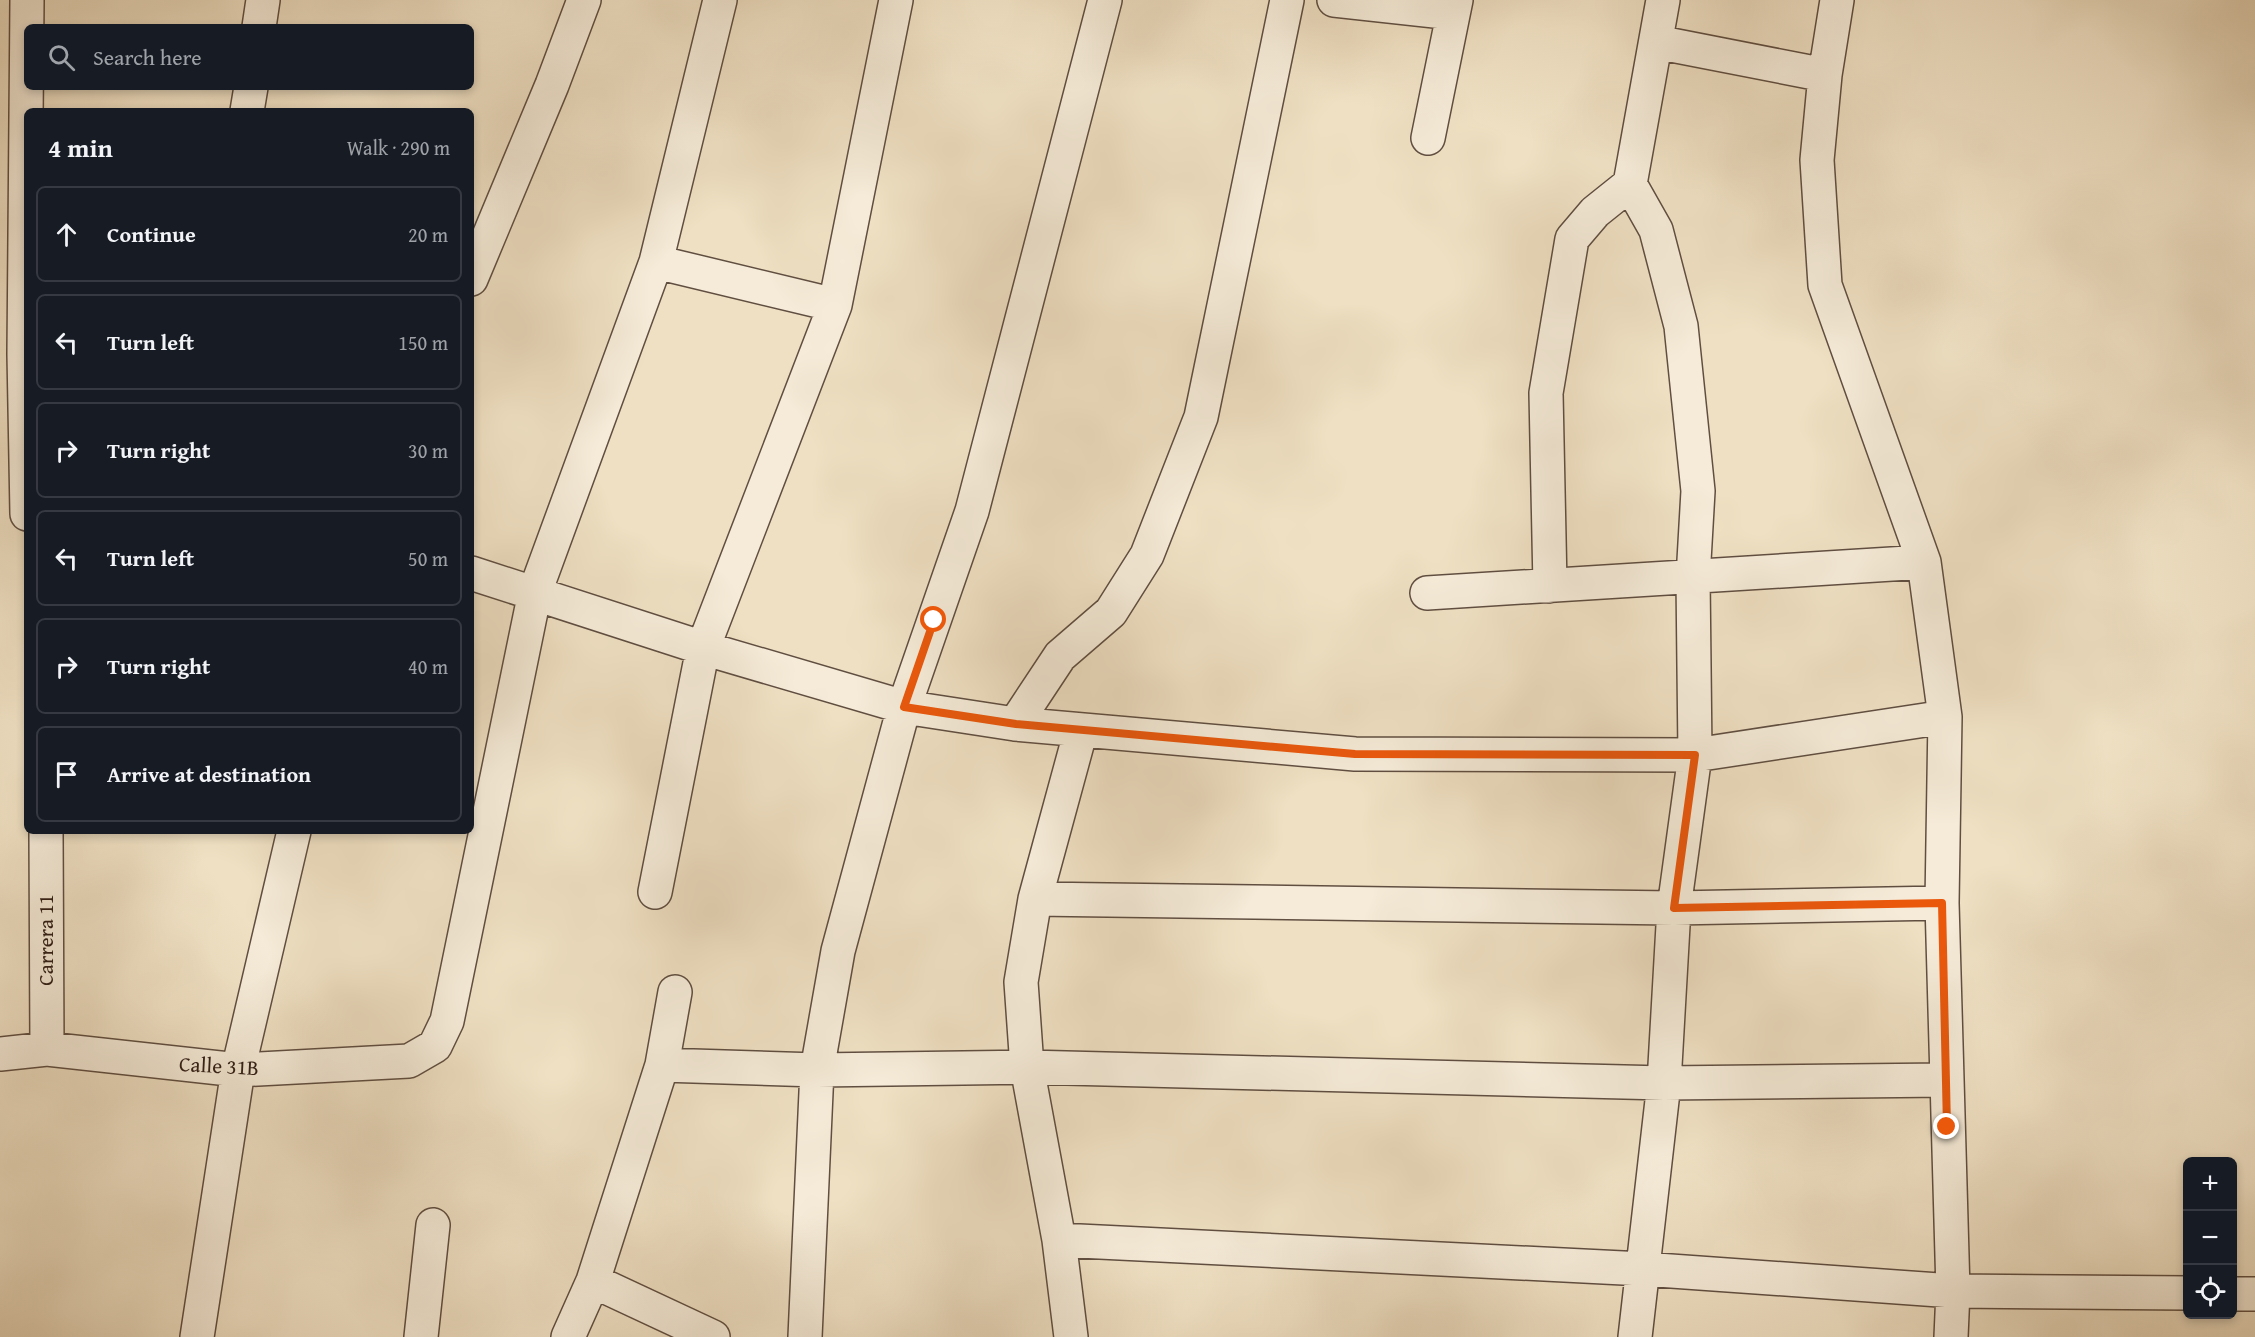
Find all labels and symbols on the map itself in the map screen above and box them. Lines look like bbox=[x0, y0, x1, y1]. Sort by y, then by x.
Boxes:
route start bbox=[920, 606, 946, 632]
street label: Carrera 11 bbox=[30, 894, 61, 986]
street label: Calle 31B bbox=[178, 1048, 260, 1083]
route end bbox=[1933, 1113, 1959, 1139]

